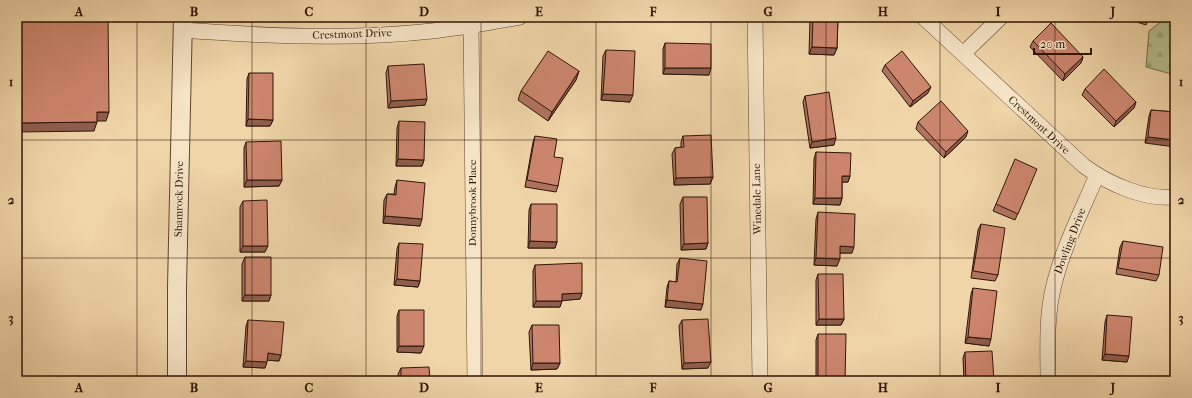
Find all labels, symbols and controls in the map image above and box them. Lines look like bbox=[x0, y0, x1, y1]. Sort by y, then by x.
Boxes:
text: A bbox=[74, 4, 84, 19]
text: B bbox=[190, 4, 199, 19]
text: C bbox=[305, 4, 314, 19]
text: D bbox=[419, 4, 429, 19]
text: E bbox=[535, 4, 543, 19]
text: F bbox=[649, 4, 657, 19]
text: G bbox=[763, 4, 773, 19]
text: H bbox=[878, 4, 889, 19]
text: I bbox=[995, 4, 1001, 19]
text: J bbox=[1109, 4, 1116, 20]
street label: Crestmont Drive bbox=[312, 26, 392, 42]
scale bar bbox=[1034, 30, 1091, 56]
text: 20 m bbox=[1040, 37, 1065, 51]
text: 1 bbox=[9, 74, 14, 89]
text: 1 bbox=[1179, 74, 1184, 89]
street label: Crestmont Drive bbox=[1006, 93, 1073, 157]
street label: Donnybrook Place bbox=[466, 159, 479, 246]
street label: Shamrock Drive bbox=[172, 160, 186, 237]
street label: Winedale Lane bbox=[750, 163, 764, 236]
text: 2 bbox=[8, 192, 15, 207]
text: 2 bbox=[1178, 192, 1185, 207]
street label: Dowling Drive bbox=[1051, 206, 1089, 276]
text: 3 bbox=[8, 310, 14, 326]
text: 3 bbox=[1178, 310, 1184, 326]
text: A bbox=[74, 380, 84, 395]
text: B bbox=[190, 380, 199, 395]
text: C bbox=[305, 380, 314, 395]
text: D bbox=[419, 380, 429, 395]
text: E bbox=[535, 380, 543, 395]
text: F bbox=[649, 380, 657, 395]
text: G bbox=[763, 380, 773, 395]
text: H bbox=[878, 380, 889, 395]
text: I bbox=[995, 380, 1001, 395]
text: J bbox=[1109, 380, 1116, 396]

